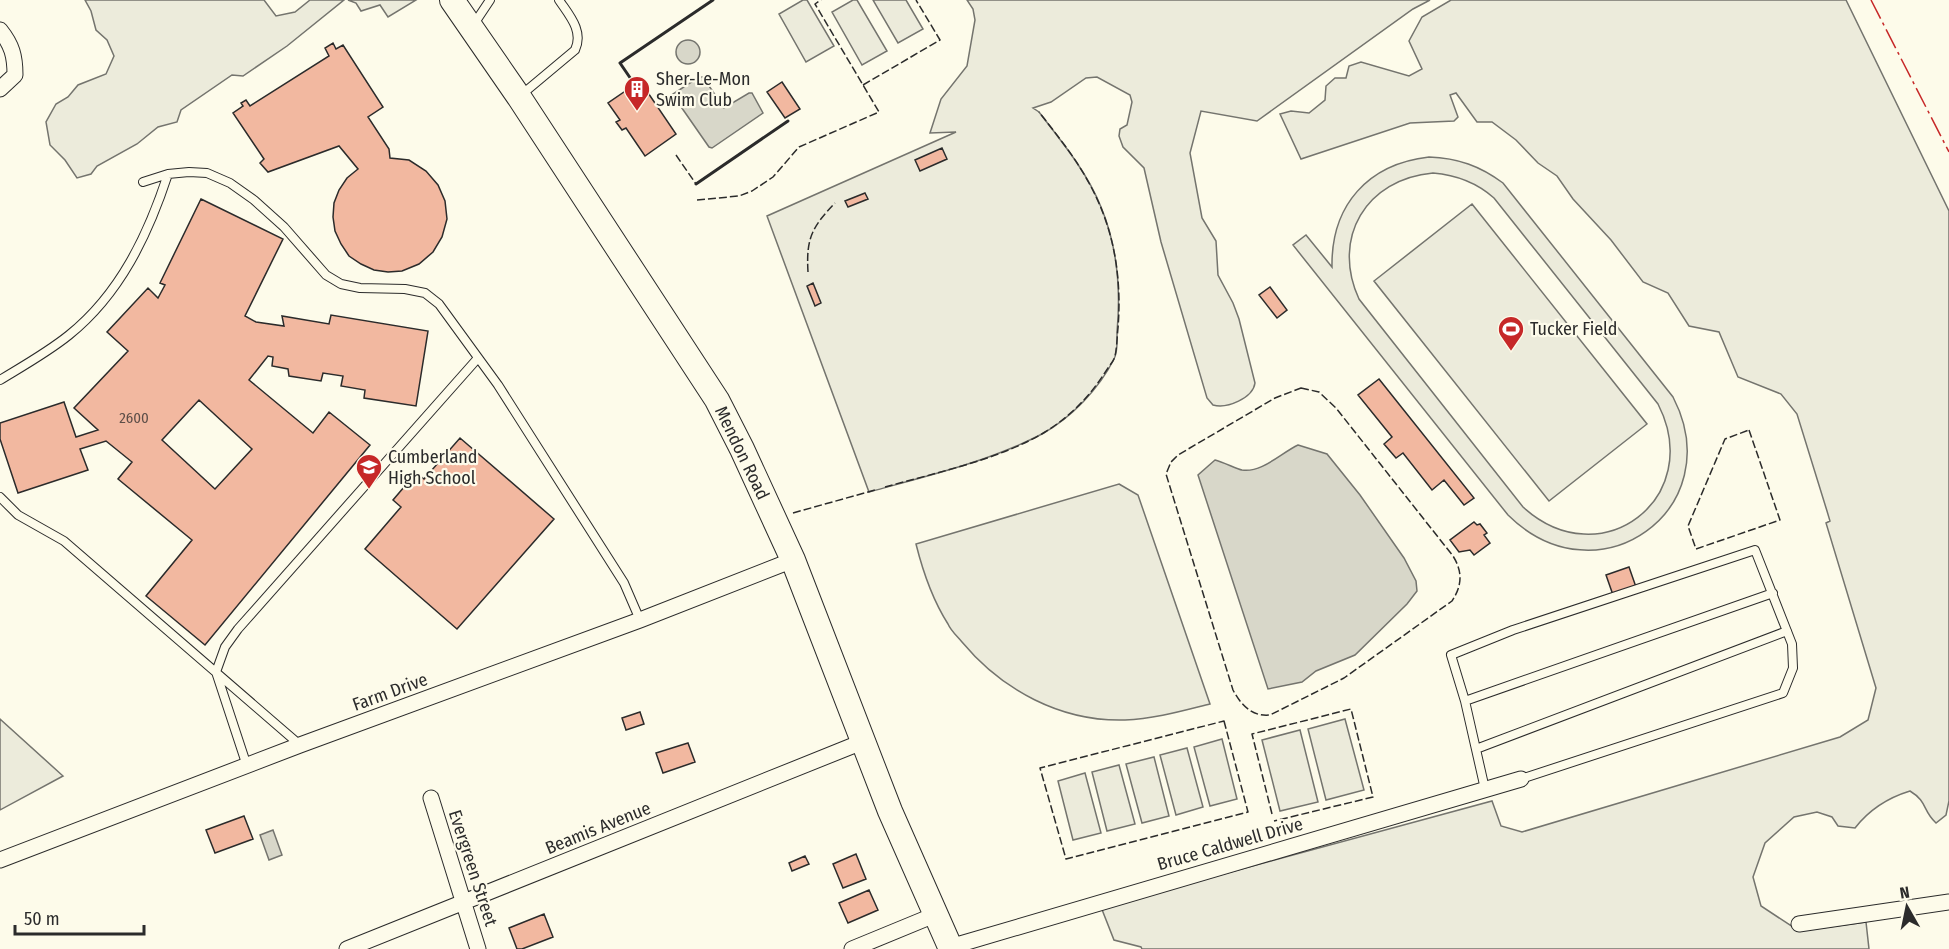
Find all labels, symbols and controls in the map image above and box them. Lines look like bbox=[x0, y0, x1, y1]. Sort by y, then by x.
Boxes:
place label: Sher-Le-Mon Swim Club bbox=[656, 68, 751, 111]
building icon: Sher-Le-Mon Swim Club bbox=[622, 74, 652, 112]
sports icon: Tucker Field bbox=[1496, 314, 1526, 352]
place label: Tucker Field bbox=[1530, 318, 1617, 340]
street label: Mendon Road bbox=[710, 403, 774, 503]
house number: 2600 bbox=[119, 409, 149, 427]
place label: Cumberland High School bbox=[388, 446, 477, 489]
school or university icon: Cumberland High School bbox=[354, 452, 384, 490]
street label: Farm Drive bbox=[350, 668, 431, 716]
street label: Beamis Avenue bbox=[542, 797, 654, 859]
street label: Evergreen Street bbox=[444, 807, 502, 929]
street label: Bruce Caldwell Drive bbox=[1155, 813, 1305, 875]
north arrow bbox=[1877, 877, 1937, 937]
text: N bbox=[1899, 883, 1911, 903]
scale bar bbox=[15, 898, 144, 936]
text: 50 m bbox=[24, 908, 60, 930]

